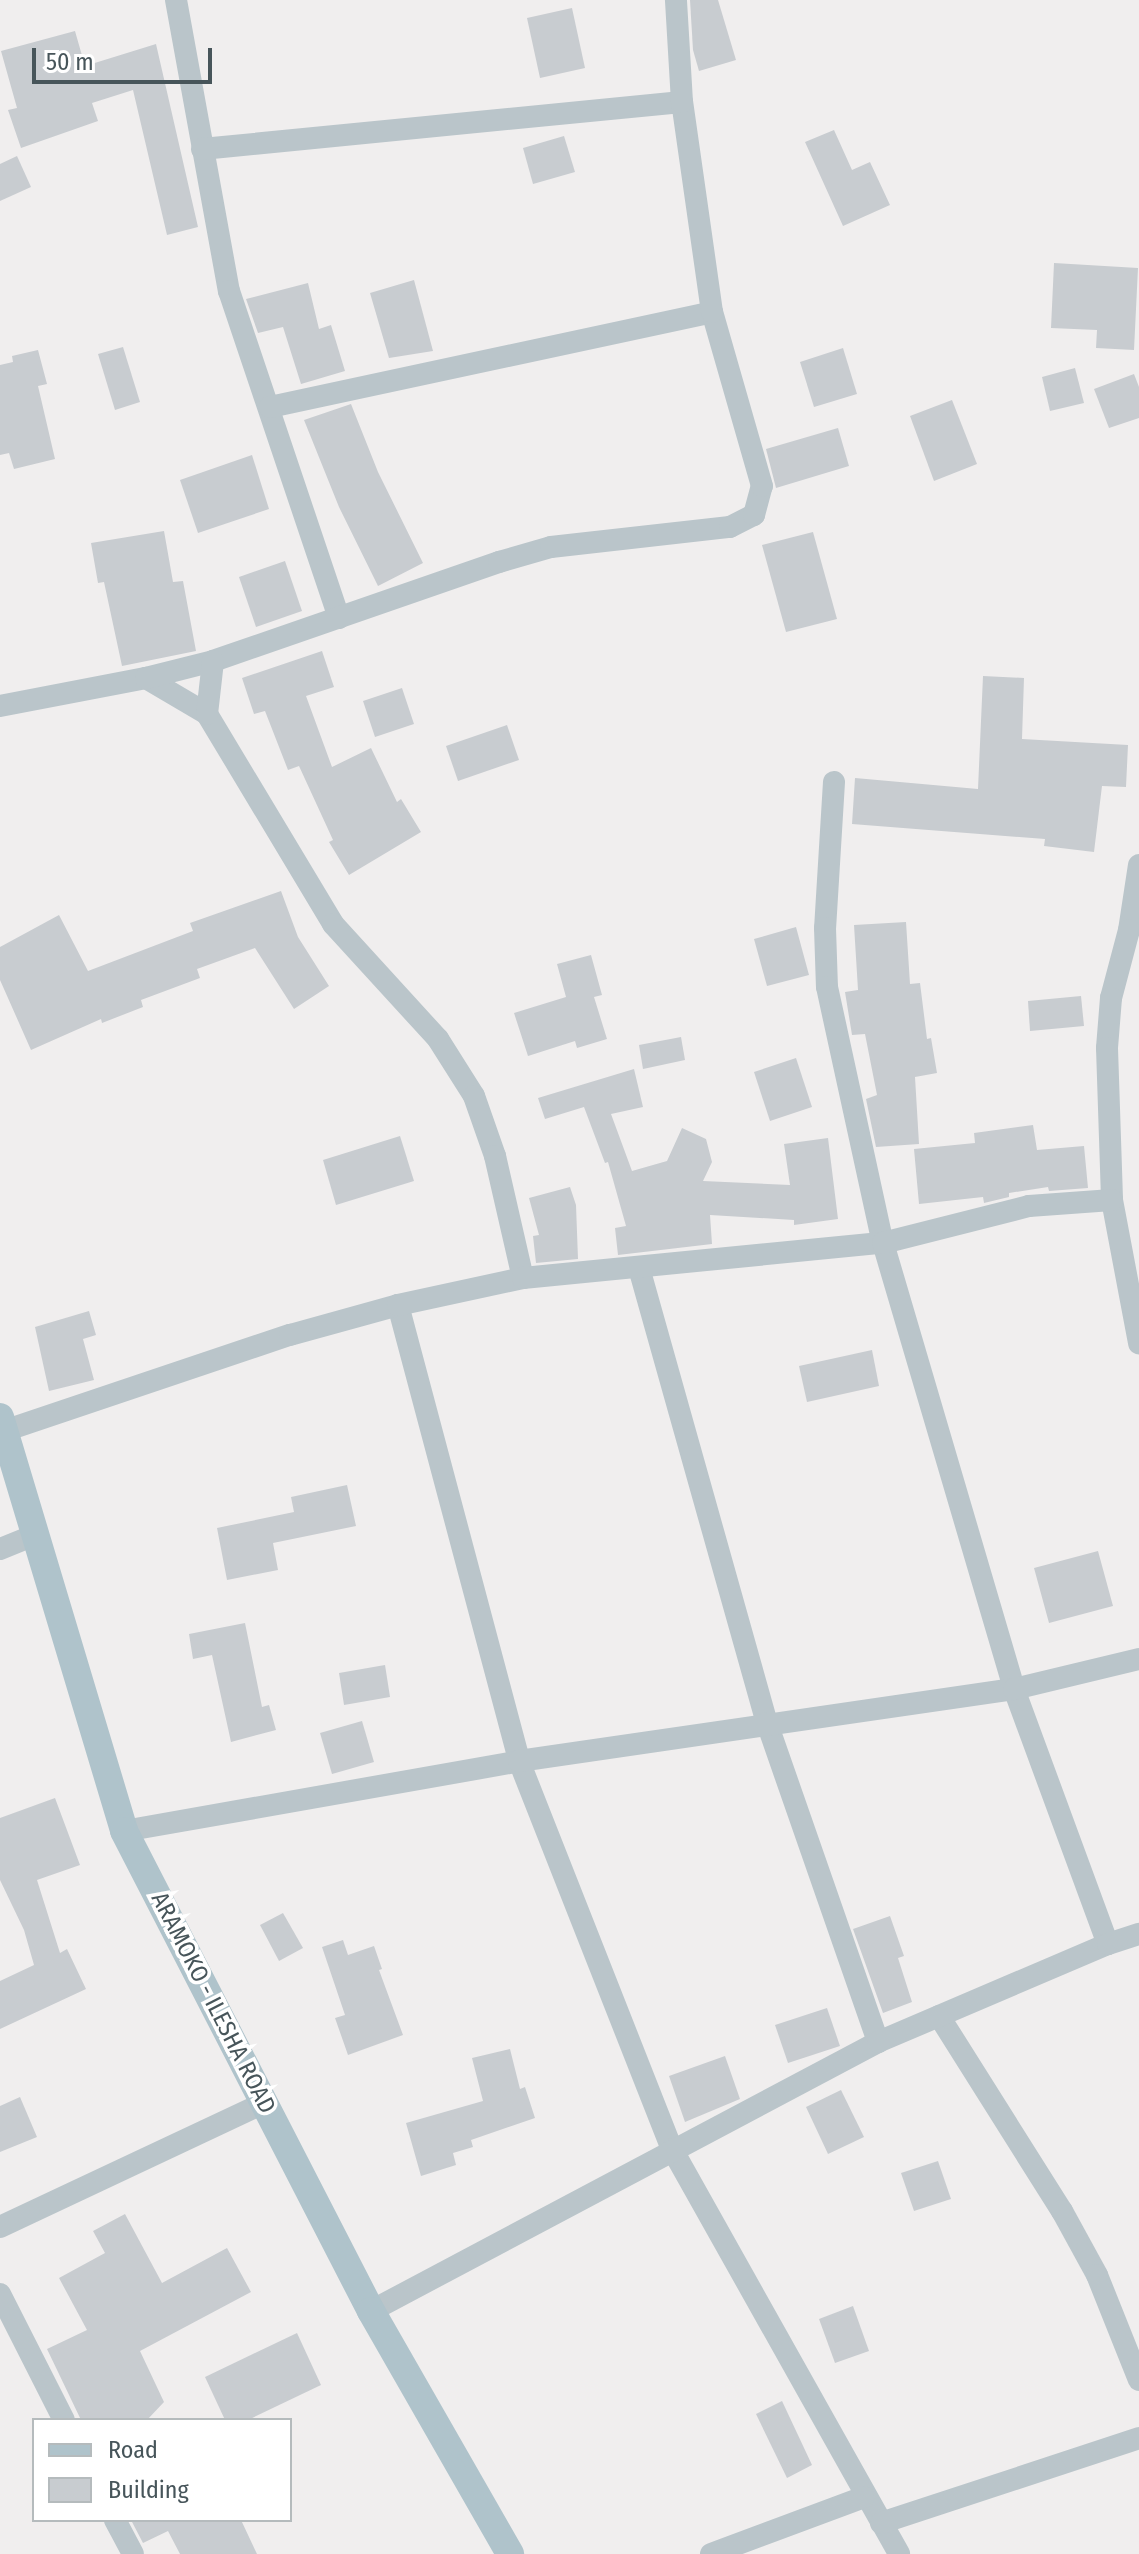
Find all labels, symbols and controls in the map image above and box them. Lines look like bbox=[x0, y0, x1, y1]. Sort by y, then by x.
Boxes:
scale bar bbox=[36, 32, 216, 82]
text: 50 m bbox=[46, 48, 94, 76]
street label: ARAMOKO - ILESHA ROAD bbox=[145, 1887, 281, 2119]
legend bbox=[32, 2418, 292, 2522]
text: Road bbox=[108, 2436, 158, 2464]
text: Building bbox=[108, 2476, 189, 2504]

